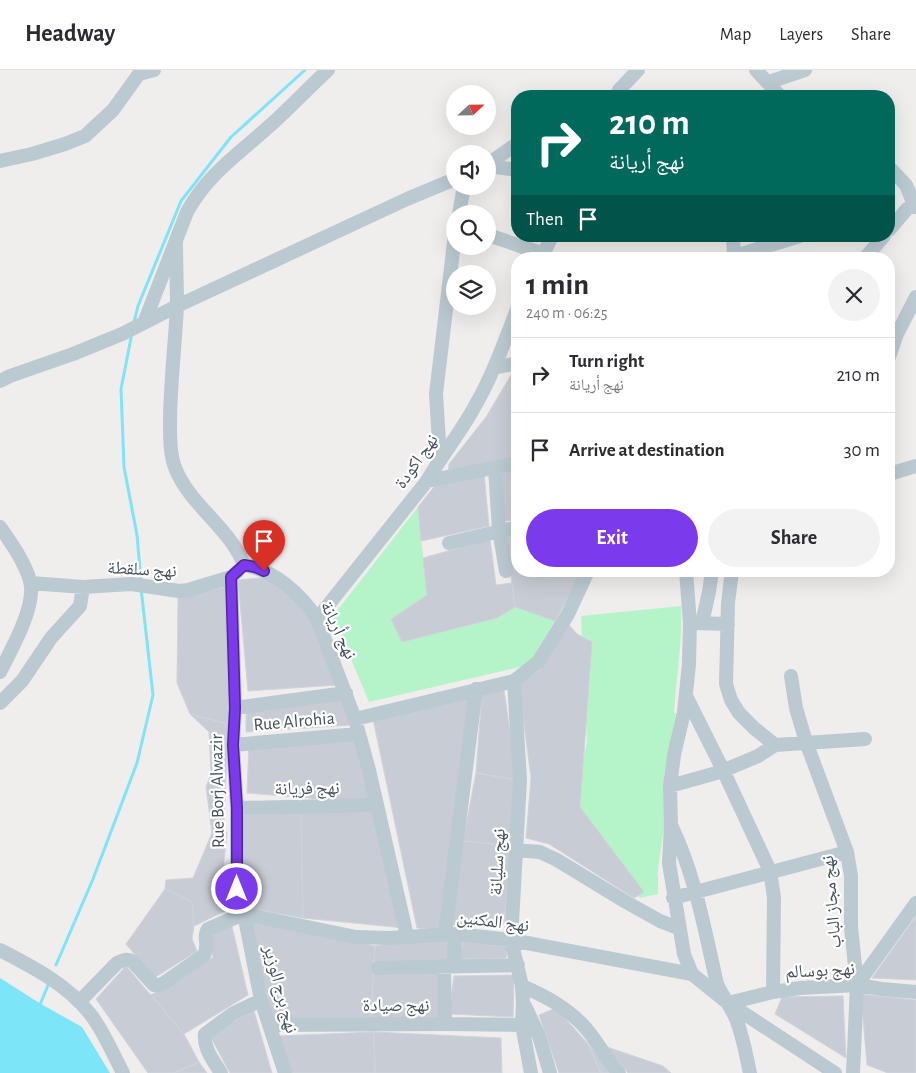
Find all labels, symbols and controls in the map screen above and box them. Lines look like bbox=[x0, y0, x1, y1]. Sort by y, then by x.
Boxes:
text: Headway bbox=[25, 22, 115, 46]
text: Map bbox=[720, 26, 751, 44]
text: Layers bbox=[779, 26, 823, 44]
text: Share bbox=[851, 26, 891, 44]
north arrow bbox=[446, 85, 496, 135]
map controls bbox=[446, 85, 496, 315]
text: 210 m bbox=[609, 106, 690, 141]
icon: right bbox=[526, 110, 591, 175]
button: sound bbox=[446, 145, 496, 195]
text: نهج أريانة bbox=[609, 151, 685, 173]
button: search bbox=[446, 205, 496, 255]
icon: arrive bbox=[574, 205, 602, 233]
text: Then bbox=[526, 210, 564, 229]
button: layers bbox=[446, 265, 496, 315]
button: close bbox=[828, 269, 880, 321]
text: 1 min bbox=[526, 270, 589, 300]
text: 240 m · 06:25 bbox=[526, 305, 607, 321]
text: Turn right bbox=[569, 352, 644, 371]
icon: right bbox=[526, 361, 554, 389]
text: 210 m bbox=[836, 366, 880, 385]
text: نهج أريانة bbox=[569, 377, 624, 393]
street label: نهج اكودة bbox=[392, 431, 444, 493]
icon: arrive bbox=[526, 436, 554, 464]
text: Arrive at destination bbox=[569, 441, 725, 460]
text: 30 m bbox=[844, 441, 880, 460]
button: Exit bbox=[526, 509, 698, 567]
button: Share bbox=[708, 509, 880, 567]
pin bbox=[243, 520, 285, 571]
icon: arrive bbox=[250, 527, 278, 555]
street label: نهج سلقطة bbox=[107, 559, 177, 583]
street label: نهج أريانة bbox=[315, 597, 362, 663]
street label: Rue Alrohia bbox=[253, 709, 336, 735]
street label: Rue Borj Alwazir bbox=[208, 733, 228, 848]
street label: نهج فريانة bbox=[274, 779, 340, 801]
street label: نهج سليانة bbox=[487, 828, 511, 896]
street label: نهج مجاز الباب bbox=[819, 854, 847, 949]
position arrow bbox=[210, 862, 262, 914]
street label: نهج المكنين bbox=[455, 909, 530, 937]
street label: نهج برج الوزير bbox=[257, 942, 300, 1036]
street label: نهج بوسالم bbox=[785, 960, 856, 984]
street label: نهج صيادة bbox=[363, 997, 429, 1017]

